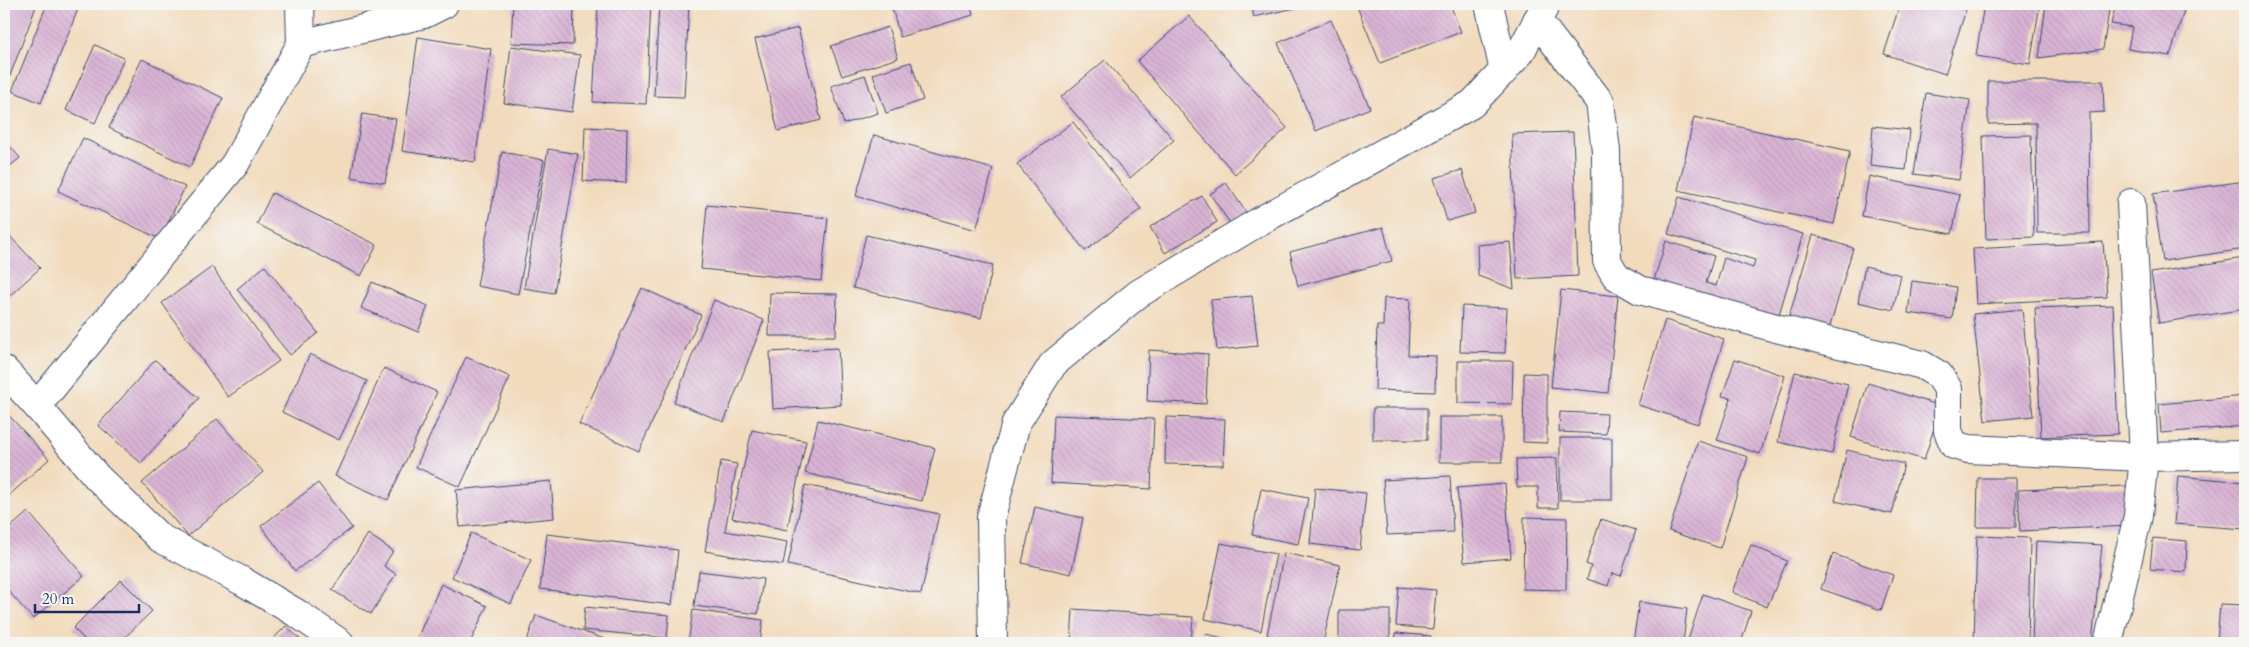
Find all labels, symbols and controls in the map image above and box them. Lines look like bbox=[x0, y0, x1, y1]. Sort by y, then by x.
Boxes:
scale bar bbox=[35, 582, 139, 614]
text: 20 m bbox=[42, 589, 74, 609]

